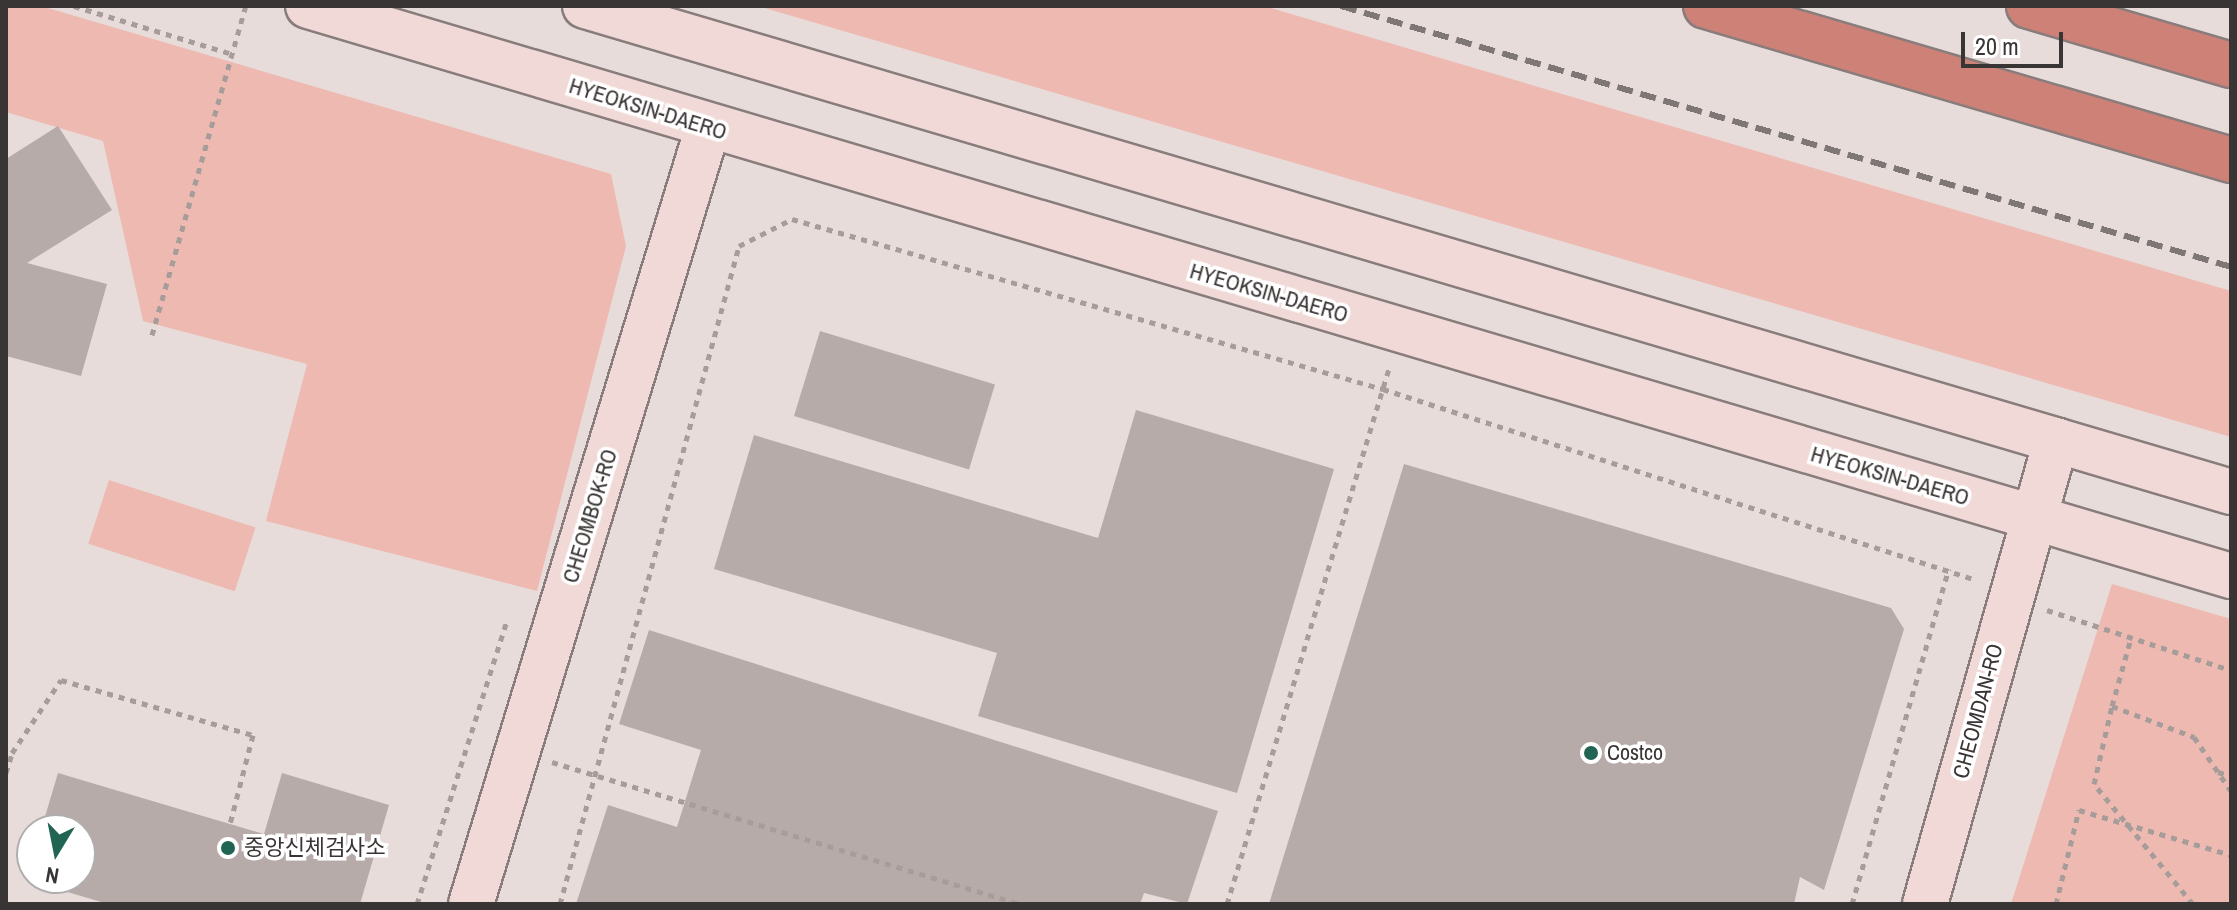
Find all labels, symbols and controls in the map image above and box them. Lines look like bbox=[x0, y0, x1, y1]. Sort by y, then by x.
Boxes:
scale bar bbox=[1965, 16, 2067, 66]
text: 20 m bbox=[1975, 30, 2019, 62]
street label: HYEOKSIN-DAERO bbox=[566, 72, 730, 146]
street label: HYEOKSIN-DAERO bbox=[1187, 258, 1351, 328]
street label: HYEOKSIN-DAERO bbox=[1808, 441, 1972, 511]
street label: CHEOMBOK-RO bbox=[557, 446, 623, 586]
street label: CHEOMDAN-RO bbox=[1947, 641, 2009, 781]
place label: Costco bbox=[1607, 740, 1663, 766]
marker: Costco bbox=[1582, 744, 1600, 762]
north arrow bbox=[16, 814, 96, 894]
place label: 중앙신체검사소 bbox=[244, 835, 386, 861]
marker: 중앙신체검사소 bbox=[219, 839, 237, 857]
text: N bbox=[43, 860, 61, 892]

